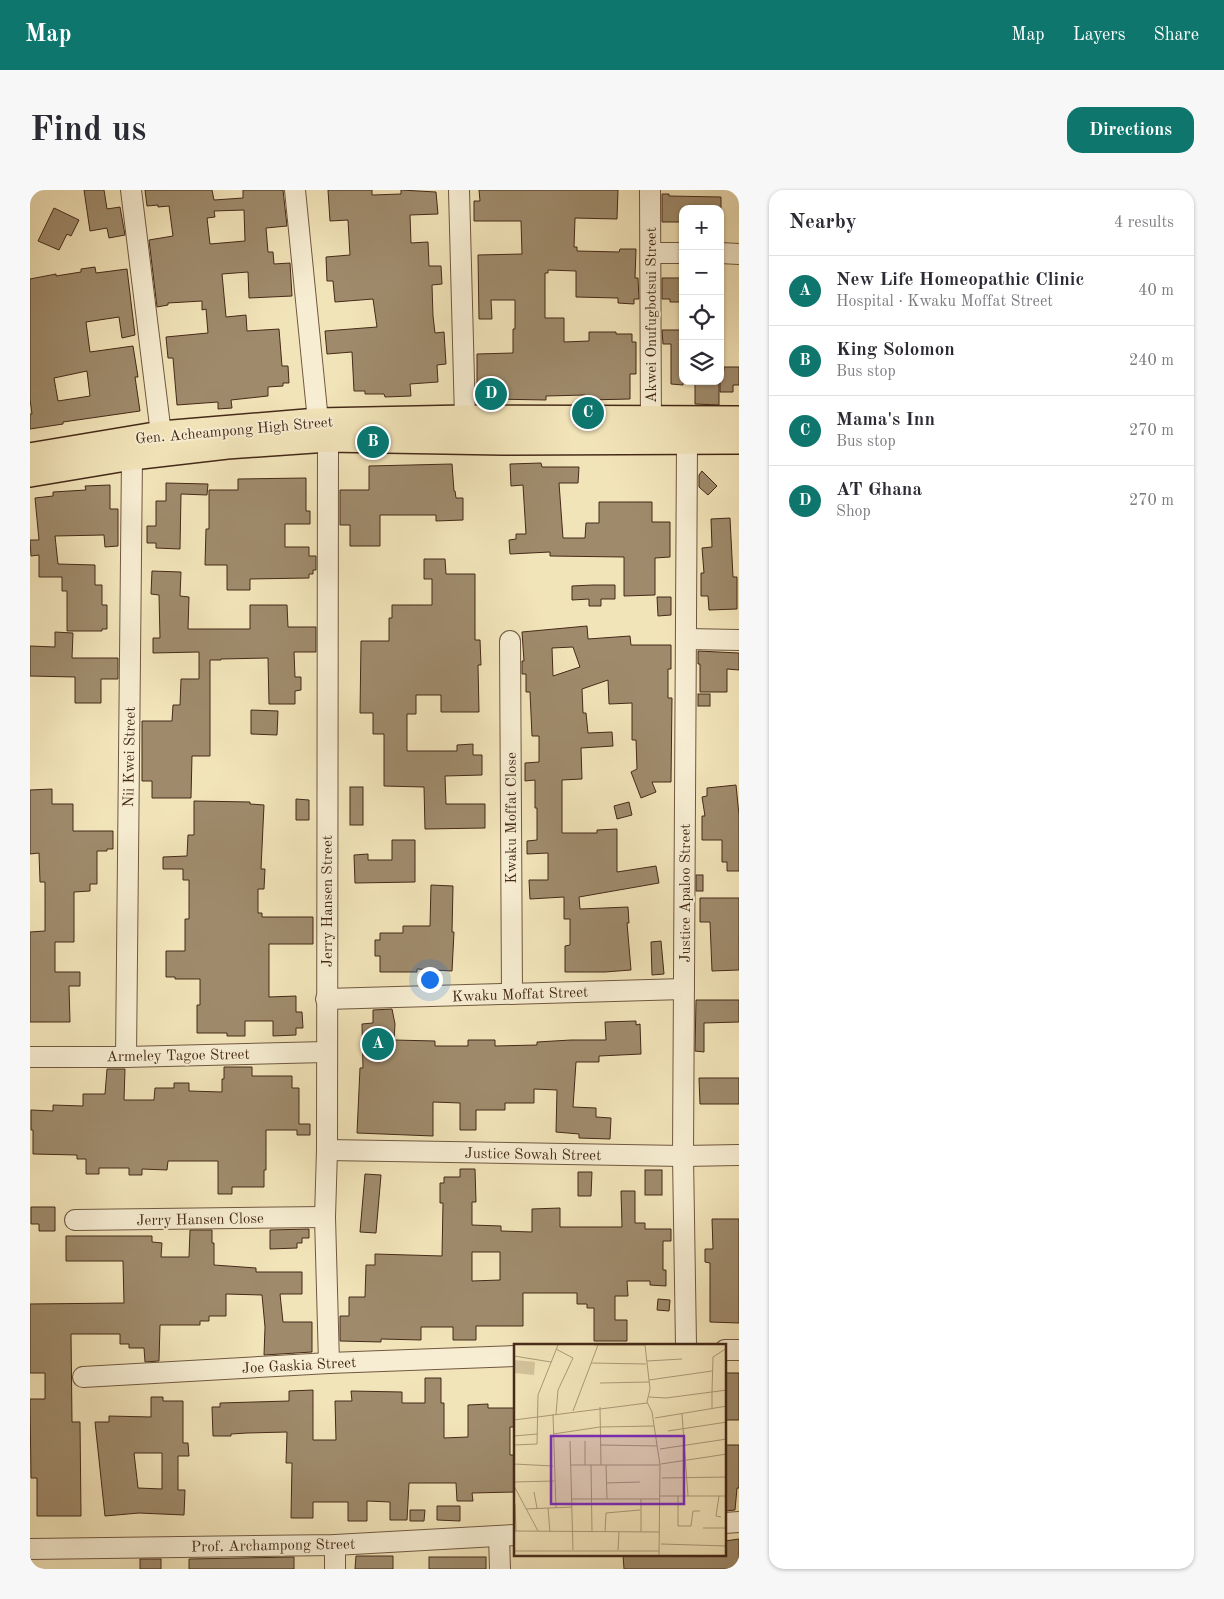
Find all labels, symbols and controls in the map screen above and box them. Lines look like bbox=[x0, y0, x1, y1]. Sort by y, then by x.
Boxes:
text: Map bbox=[25, 23, 72, 47]
text: Map bbox=[1011, 26, 1045, 44]
text: Layers bbox=[1073, 26, 1125, 44]
text: Share bbox=[1153, 26, 1199, 44]
button: Directions bbox=[1067, 107, 1194, 153]
text: Find us bbox=[30, 113, 146, 148]
map controls bbox=[679, 205, 724, 385]
button: + bbox=[679, 205, 724, 250]
text: Nearby bbox=[789, 212, 857, 233]
text: 4 results bbox=[1114, 215, 1174, 231]
street label: Akwei Onufugbotsui Street bbox=[645, 227, 660, 403]
button: − bbox=[679, 250, 724, 295]
text: New Life Homeopathic Clinic bbox=[836, 271, 1084, 290]
text: A bbox=[799, 283, 811, 299]
text: 40 m bbox=[1138, 283, 1174, 299]
text: Hospital · Kwaku Moffat Street bbox=[836, 294, 1053, 310]
button: locate bbox=[679, 295, 724, 340]
button: layers bbox=[679, 340, 724, 385]
text: King Solomon bbox=[836, 341, 955, 360]
text: B bbox=[799, 353, 811, 369]
text: 240 m bbox=[1129, 353, 1174, 369]
text: Bus stop bbox=[836, 364, 896, 380]
pin: D bbox=[475, 375, 507, 413]
pin: C bbox=[572, 394, 604, 432]
text: Mama's Inn bbox=[836, 411, 935, 430]
street label: Gen. Acheampong High Street bbox=[135, 415, 334, 448]
pin: B bbox=[357, 423, 389, 461]
text: C bbox=[800, 423, 810, 439]
text: 270 m bbox=[1129, 423, 1174, 439]
text: Bus stop bbox=[836, 434, 896, 450]
text: AT Ghana bbox=[836, 481, 922, 500]
text: D bbox=[799, 493, 811, 509]
text: 270 m bbox=[1129, 493, 1174, 509]
text: Shop bbox=[836, 504, 871, 520]
street label: Nii Kwei Street bbox=[122, 706, 139, 808]
street label: Kwaku Moffat Close bbox=[505, 752, 520, 884]
street label: Justice Apaloo Street bbox=[679, 823, 694, 963]
street label: Jerry Hansen Street bbox=[321, 835, 336, 967]
your location bbox=[417, 967, 443, 993]
street label: Kwaku Moffat Street bbox=[452, 986, 588, 1005]
pin: A bbox=[362, 1025, 394, 1063]
street label: Armeley Tagoe Street bbox=[106, 1048, 250, 1065]
street label: Justice Sowah Street bbox=[464, 1147, 601, 1164]
street label: Jerry Hansen Close bbox=[136, 1212, 264, 1229]
inset map bbox=[514, 1344, 726, 1556]
street label: Joe Gaskia Street bbox=[241, 1356, 357, 1377]
street label: Prof. Archampong Street bbox=[191, 1538, 355, 1555]

